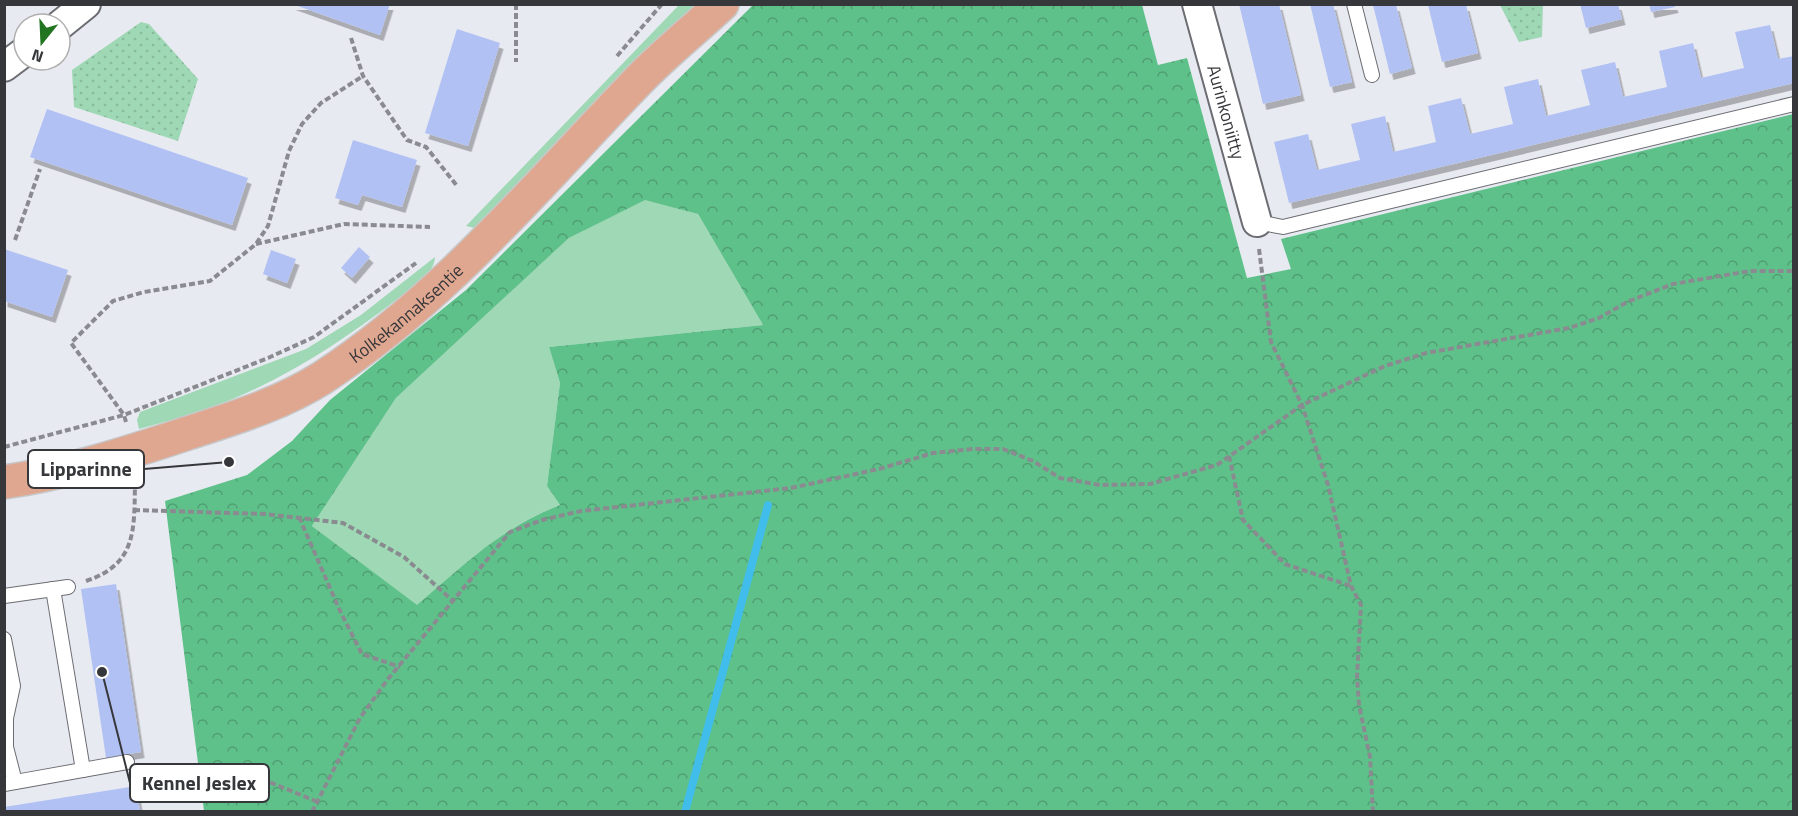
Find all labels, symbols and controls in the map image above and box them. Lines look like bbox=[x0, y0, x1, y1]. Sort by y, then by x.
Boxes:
north arrow bbox=[12, 12, 72, 72]
text: N bbox=[28, 43, 46, 69]
street label: Aurinkoniitty bbox=[1201, 62, 1253, 163]
street label: Kolkekannaksentie bbox=[343, 257, 469, 369]
callout: Lipparinne bbox=[28, 450, 144, 488]
text: Lipparinne bbox=[40, 453, 132, 484]
callout: Kennel Jeslex bbox=[130, 764, 269, 802]
text: Kennel Jeslex bbox=[142, 767, 257, 798]

